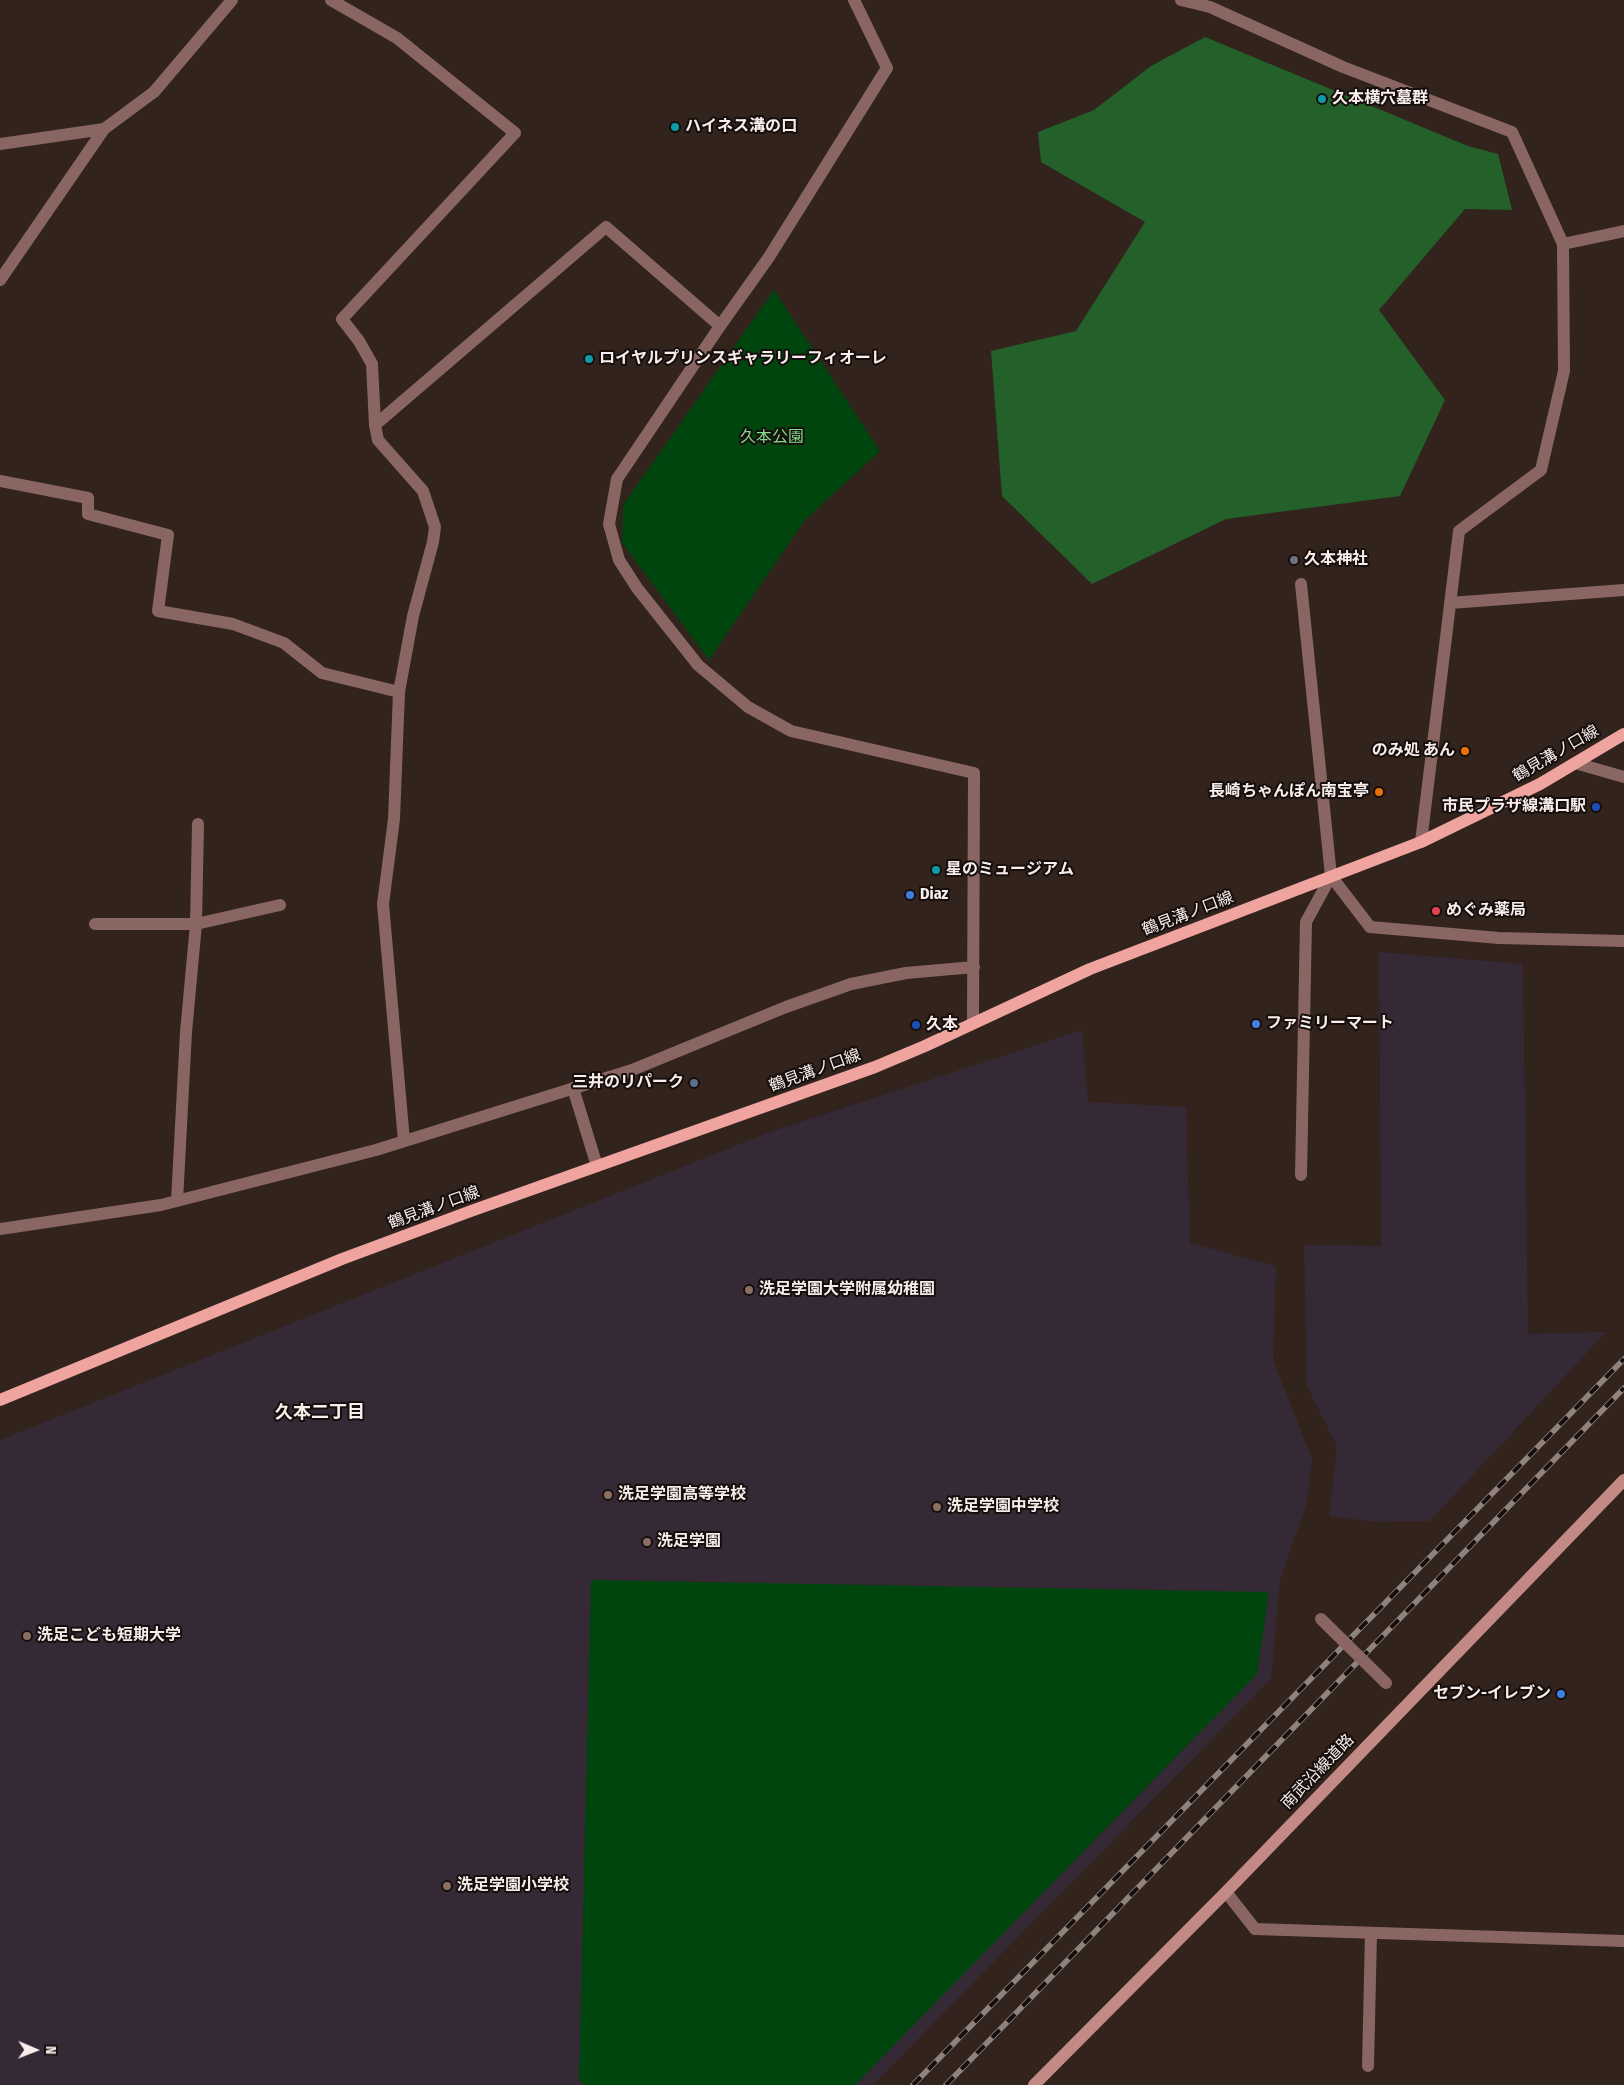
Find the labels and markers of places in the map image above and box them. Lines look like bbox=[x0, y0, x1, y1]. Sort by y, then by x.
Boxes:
place label: 久本横穴墓群 bbox=[1332, 89, 1428, 109]
marker: 久本横穴墓群 bbox=[1316, 93, 1328, 105]
place label: ハイネス溝の口 bbox=[685, 117, 797, 137]
marker: ハイネス溝の口 bbox=[669, 121, 681, 133]
place label: ロイヤルプリンスギャラリーフィオーレ bbox=[599, 349, 887, 369]
marker: ロイヤルプリンスギャラリーフィオーレ bbox=[583, 353, 595, 365]
place label: 久本神社 bbox=[1304, 550, 1368, 570]
marker: 久本神社 bbox=[1288, 554, 1300, 566]
place label: のみ処 あん bbox=[1372, 741, 1455, 761]
marker: のみ処 あん bbox=[1459, 745, 1471, 757]
place label: 長崎ちゃんぽん南宝亭 bbox=[1209, 782, 1369, 802]
marker: 長崎ちゃんぽん南宝亭 bbox=[1373, 786, 1385, 798]
place label: 市民プラザ線溝口駅 bbox=[1442, 797, 1586, 817]
marker: 市民プラザ線溝口駅 bbox=[1590, 801, 1602, 813]
place label: 星のミュージアム bbox=[946, 860, 1074, 880]
marker: 星のミュージアム bbox=[930, 864, 942, 876]
place label: Diaz bbox=[920, 885, 948, 905]
marker: Diaz bbox=[904, 889, 916, 901]
place label: めぐみ薬局 bbox=[1446, 901, 1526, 921]
marker: めぐみ薬局 bbox=[1430, 905, 1442, 917]
place label: ファミリーマート bbox=[1266, 1014, 1394, 1034]
place label: 久本 bbox=[926, 1015, 958, 1035]
marker: ファミリーマート bbox=[1250, 1018, 1262, 1030]
marker: 久本 bbox=[910, 1019, 922, 1031]
place label: 三井のリパーク bbox=[572, 1073, 684, 1093]
marker: 三井のリパーク bbox=[688, 1077, 700, 1089]
place label: 洗足学園大学附属幼稚園 bbox=[759, 1280, 935, 1300]
marker: 洗足学園大学附属幼稚園 bbox=[743, 1284, 755, 1296]
place label: 洗足学園高等学校 bbox=[618, 1485, 746, 1505]
marker: 洗足学園高等学校 bbox=[602, 1489, 614, 1501]
place label: 洗足学園中学校 bbox=[947, 1497, 1059, 1517]
marker: 洗足学園中学校 bbox=[931, 1501, 943, 1513]
place label: 洗足学園 bbox=[657, 1532, 721, 1552]
marker: 洗足学園 bbox=[641, 1536, 653, 1548]
place label: 洗足こども短期大学 bbox=[37, 1626, 181, 1646]
marker: 洗足こども短期大学 bbox=[21, 1630, 33, 1642]
place label: セブン-イレブン bbox=[1433, 1684, 1551, 1704]
marker: セブン-イレブン bbox=[1555, 1688, 1567, 1700]
place label: 洗足学園小学校 bbox=[457, 1876, 569, 1896]
marker: 洗足学園小学校 bbox=[441, 1880, 453, 1892]

